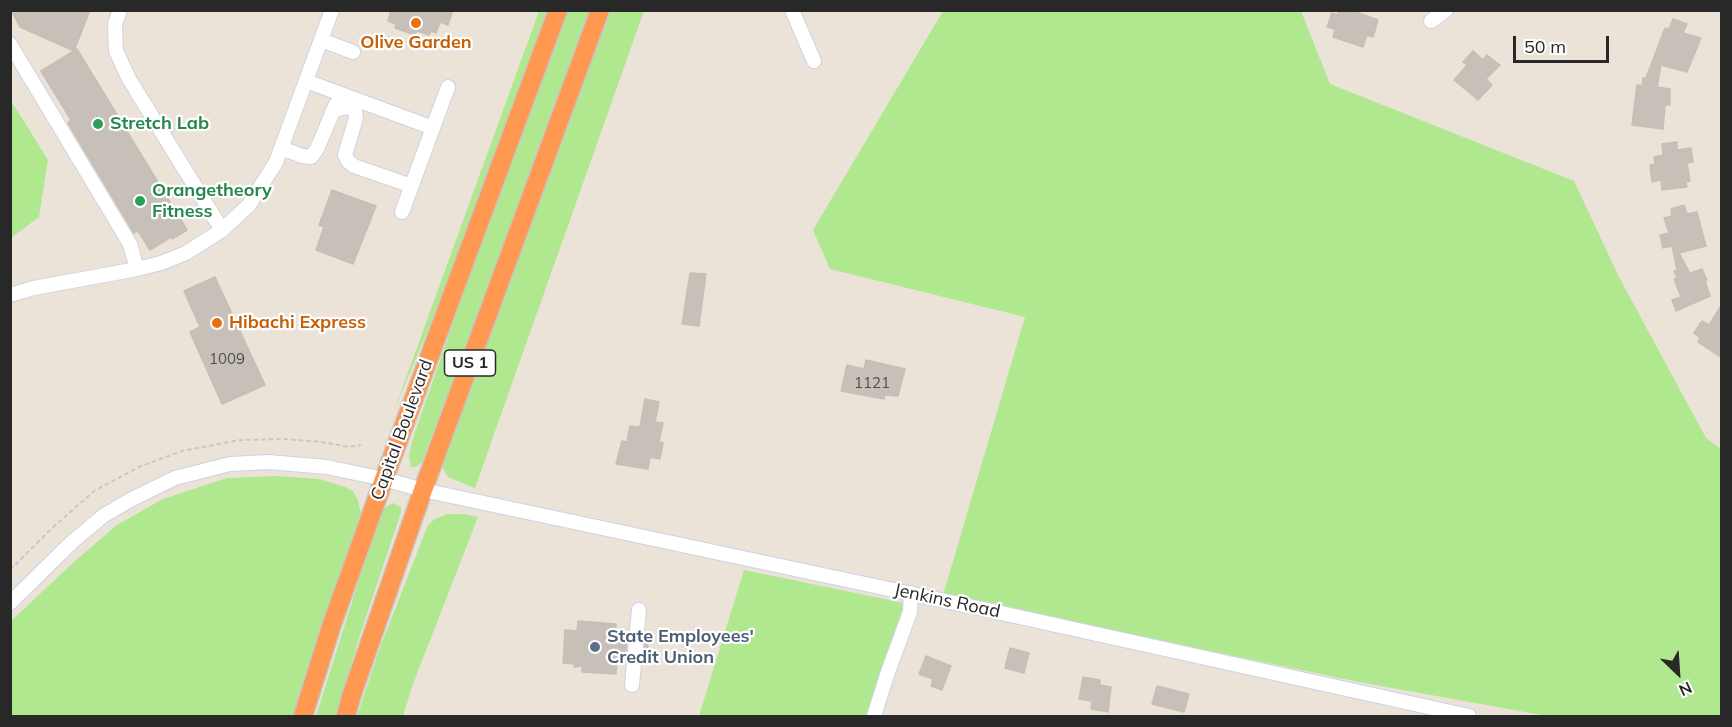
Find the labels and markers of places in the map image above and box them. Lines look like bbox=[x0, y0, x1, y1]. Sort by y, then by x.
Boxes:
marker: Olive Garden bbox=[409, 16, 423, 30]
place label: Olive Garden bbox=[360, 32, 472, 54]
place label: Stretch Lab bbox=[110, 113, 209, 135]
marker: Stretch Lab bbox=[91, 117, 105, 131]
place label: Orangetheory Fitness bbox=[152, 180, 272, 222]
marker: Orangetheory Fitness bbox=[133, 194, 147, 208]
place label: Hibachi Express bbox=[229, 312, 366, 334]
marker: Hibachi Express bbox=[210, 316, 224, 330]
place label: State Employees' Credit Union bbox=[607, 626, 754, 668]
marker: State Employees' Credit Union bbox=[588, 640, 602, 654]

